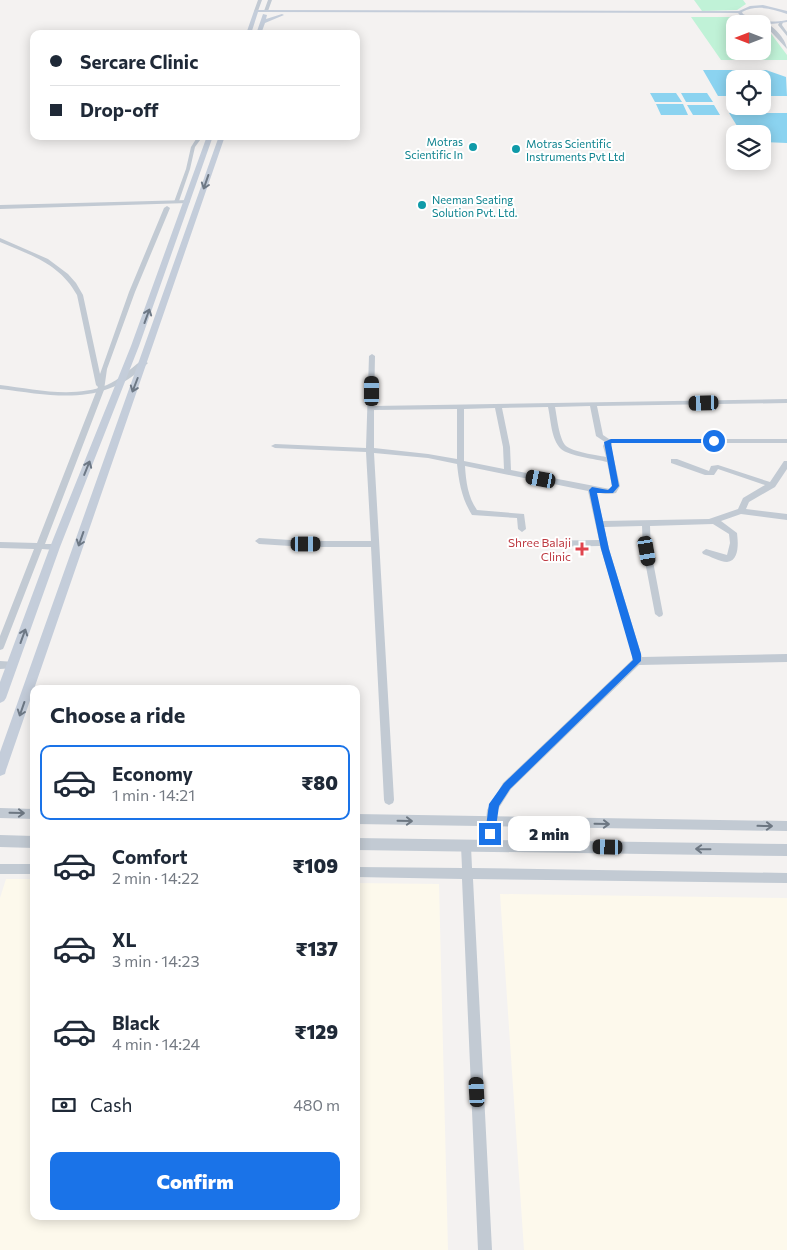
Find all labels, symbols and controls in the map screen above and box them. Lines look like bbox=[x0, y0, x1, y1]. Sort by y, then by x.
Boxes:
north arrow bbox=[726, 15, 771, 60]
map controls bbox=[726, 15, 771, 170]
text: Sercare Clinic bbox=[80, 50, 198, 73]
button: locate bbox=[726, 70, 771, 115]
text: Drop-off bbox=[80, 98, 159, 121]
button: layers bbox=[726, 125, 771, 170]
place label: Motras Scientific In bbox=[405, 135, 463, 161]
place label: Motras Scientific Instruments Pvt Ltd bbox=[526, 137, 625, 163]
marker: Motras Scientific In bbox=[467, 141, 479, 153]
marker: Motras Scientific Instruments Pvt Ltd bbox=[510, 143, 522, 155]
one-way arrow bbox=[201, 174, 210, 189]
place label: Neeman Seating Solution Pvt. Ltd. bbox=[432, 193, 518, 219]
marker: Neeman Seating Solution Pvt. Ltd. bbox=[416, 199, 428, 211]
one-way arrow bbox=[143, 309, 152, 325]
car bbox=[364, 376, 379, 406]
one-way arrow bbox=[130, 378, 139, 393]
car bbox=[688, 395, 719, 411]
route start bbox=[703, 430, 725, 452]
one-way arrow bbox=[83, 461, 93, 476]
car bbox=[524, 469, 557, 489]
one-way arrow bbox=[76, 530, 85, 546]
place label: Shree Balaji Clinic bbox=[508, 535, 571, 563]
car bbox=[637, 535, 656, 567]
car bbox=[291, 537, 321, 552]
marker: Shree Balaji Clinic bbox=[575, 542, 589, 556]
one-way arrow bbox=[19, 628, 28, 644]
one-way arrow bbox=[17, 700, 26, 716]
text: Choose a ride bbox=[50, 701, 185, 728]
icon: car bbox=[52, 760, 97, 805]
text: Economy bbox=[112, 762, 193, 785]
text: ₹80 bbox=[301, 771, 338, 794]
text: 1 min · 14:21 bbox=[112, 785, 195, 804]
one-way arrow bbox=[9, 809, 25, 818]
one-way arrow bbox=[397, 816, 413, 825]
callout: 2 min bbox=[508, 816, 590, 852]
one-way arrow bbox=[594, 819, 610, 829]
one-way arrow bbox=[756, 821, 773, 831]
route end bbox=[479, 823, 501, 845]
text: 2 min bbox=[529, 824, 569, 843]
car bbox=[592, 839, 623, 855]
icon: car bbox=[52, 843, 97, 888]
one-way arrow bbox=[696, 844, 712, 854]
text: Comfort bbox=[112, 845, 188, 868]
text: ₹109 bbox=[293, 854, 338, 877]
text: 2 min · 14:22 bbox=[112, 868, 199, 887]
icon: car bbox=[52, 926, 97, 971]
text: XL bbox=[112, 928, 137, 951]
text: ₹137 bbox=[295, 937, 338, 960]
text: 3 min · 14:23 bbox=[112, 951, 200, 970]
icon: car bbox=[52, 1009, 97, 1054]
text: Black bbox=[112, 1011, 160, 1034]
text: ₹129 bbox=[294, 1020, 338, 1043]
text: 4 min · 14:24 bbox=[112, 1034, 200, 1053]
car bbox=[468, 1077, 485, 1107]
icon: cash bbox=[50, 1091, 78, 1119]
text: Cash bbox=[90, 1093, 132, 1116]
text: 480 m bbox=[293, 1095, 340, 1114]
button: Confirm bbox=[50, 1152, 340, 1210]

